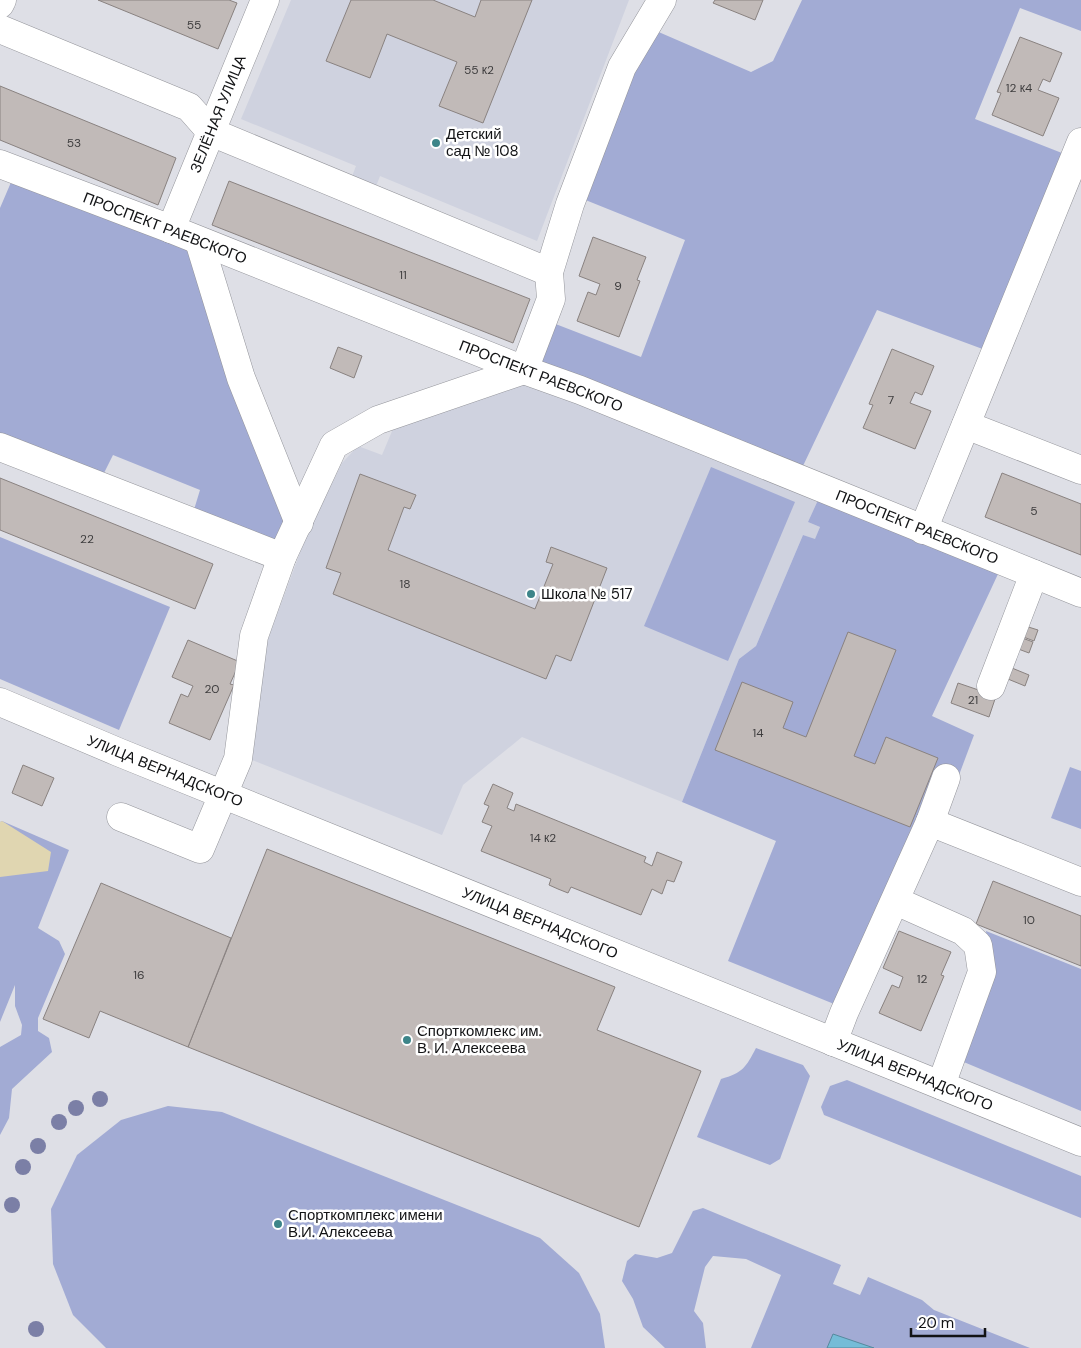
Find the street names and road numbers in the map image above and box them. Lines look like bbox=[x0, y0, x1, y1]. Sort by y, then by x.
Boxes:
street label: ЗЕЛЁНАЯ УЛИЦА bbox=[185, 52, 251, 176]
street label: ПРОСПЕКТ РАЕВСКОГО bbox=[80, 187, 250, 269]
street label: ПРОСПЕКТ РАЕВСКОГО bbox=[456, 335, 626, 417]
street label: ПРОСПЕКТ РАЕВСКОГО bbox=[833, 485, 1001, 569]
street label: УЛИЦА ВЕРНАДСКОГО bbox=[84, 731, 246, 811]
street label: УЛИЦА ВЕРНАДСКОГО bbox=[459, 883, 621, 963]
street label: УЛИЦА ВЕРНАДСКОГО bbox=[834, 1035, 996, 1115]

